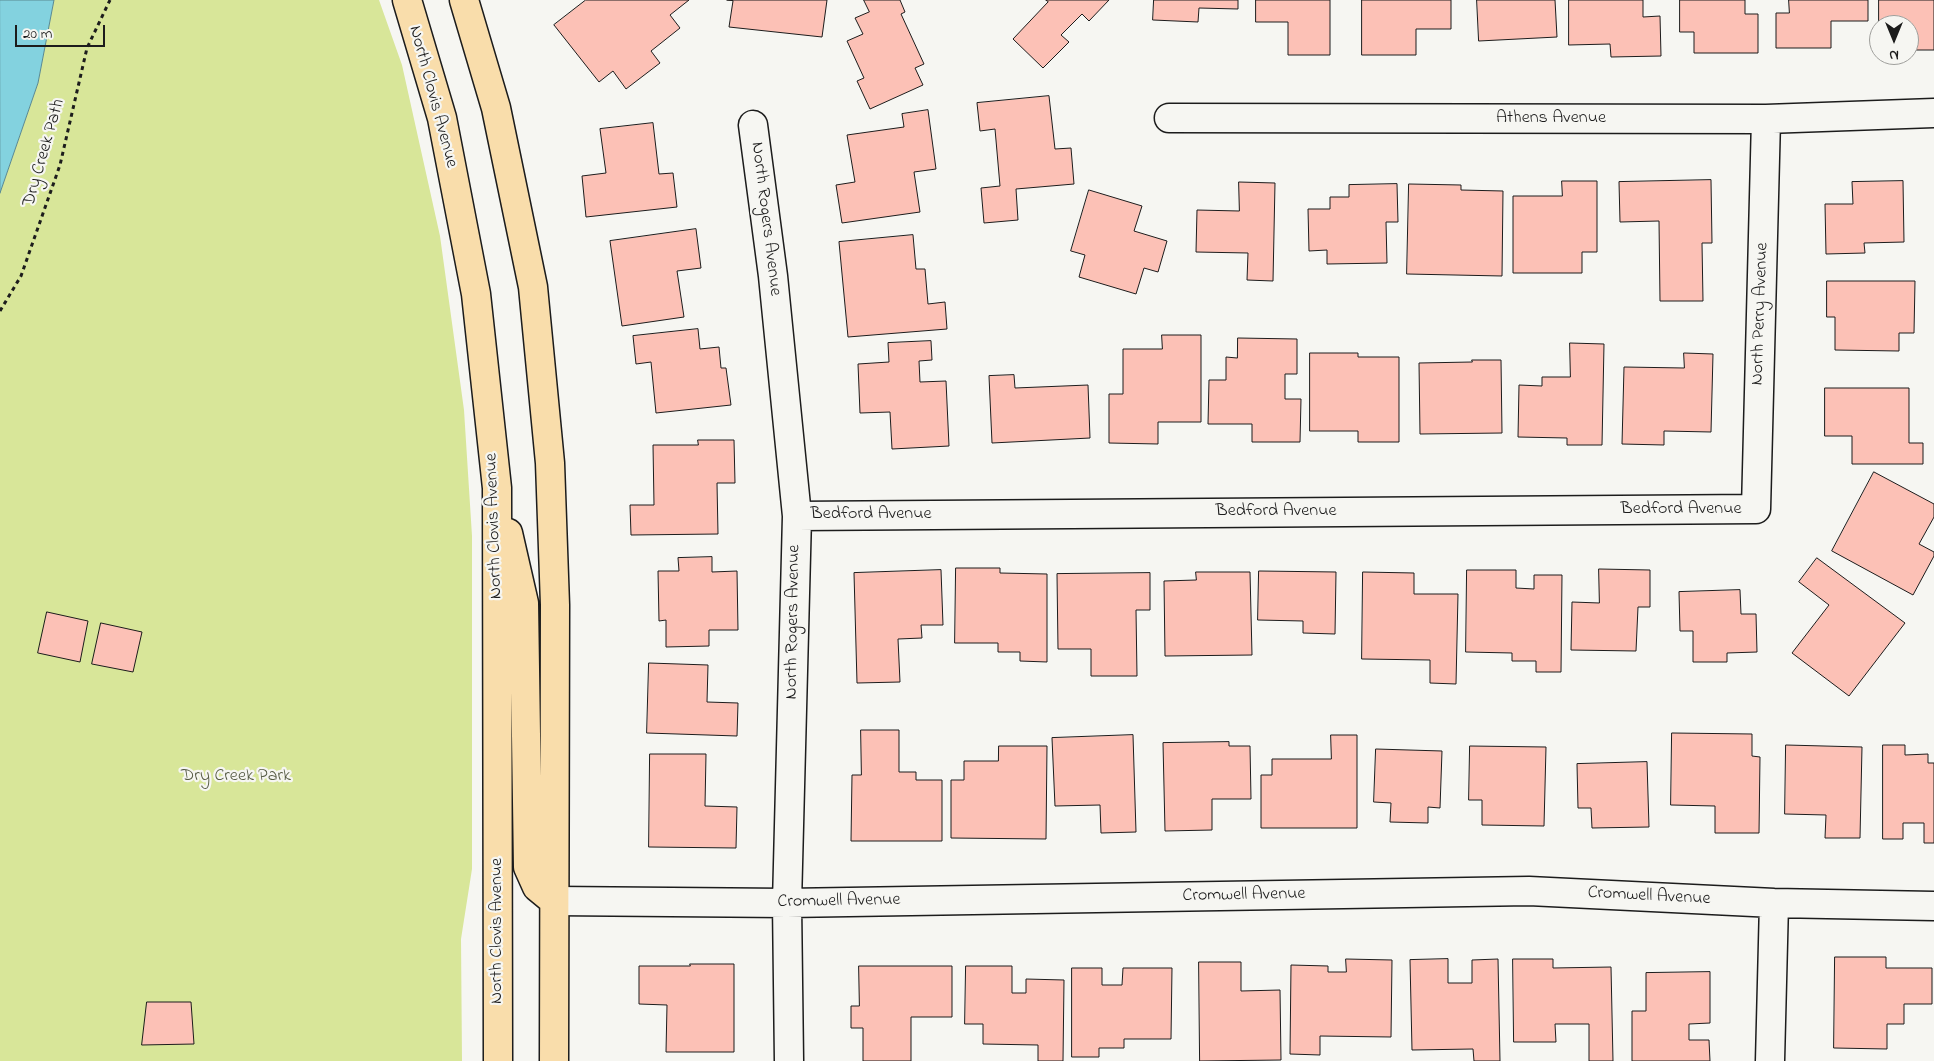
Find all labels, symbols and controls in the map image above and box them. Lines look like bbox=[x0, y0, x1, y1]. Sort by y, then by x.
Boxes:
scale bar bbox=[18, 15, 108, 47]
north arrow bbox=[1869, 15, 1919, 65]
text: 20 m bbox=[23, 23, 52, 45]
street label: North Clovis Avenue bbox=[403, 24, 461, 170]
text: N bbox=[1889, 44, 1899, 65]
street label: Dry Creek Path bbox=[19, 97, 71, 209]
street label: Athens Avenue bbox=[1496, 108, 1606, 130]
street label: North Rogers Avenue bbox=[745, 141, 785, 297]
street label: North Perry Avenue bbox=[1748, 242, 1774, 386]
street label: North Clovis Avenue bbox=[482, 453, 508, 599]
street label: Bedford Avenue bbox=[1621, 499, 1741, 521]
street label: Bedford Avenue bbox=[1216, 501, 1336, 523]
street label: Bedford Avenue bbox=[811, 504, 931, 526]
street label: North Rogers Avenue bbox=[782, 544, 806, 700]
park label: Dry Creek Park bbox=[181, 766, 291, 788]
street label: North Clovis Avenue bbox=[487, 858, 509, 1004]
street label: Cromwell Avenue bbox=[1587, 883, 1711, 911]
street label: Cromwell Avenue bbox=[1182, 884, 1306, 908]
street label: Cromwell Avenue bbox=[777, 890, 901, 914]

